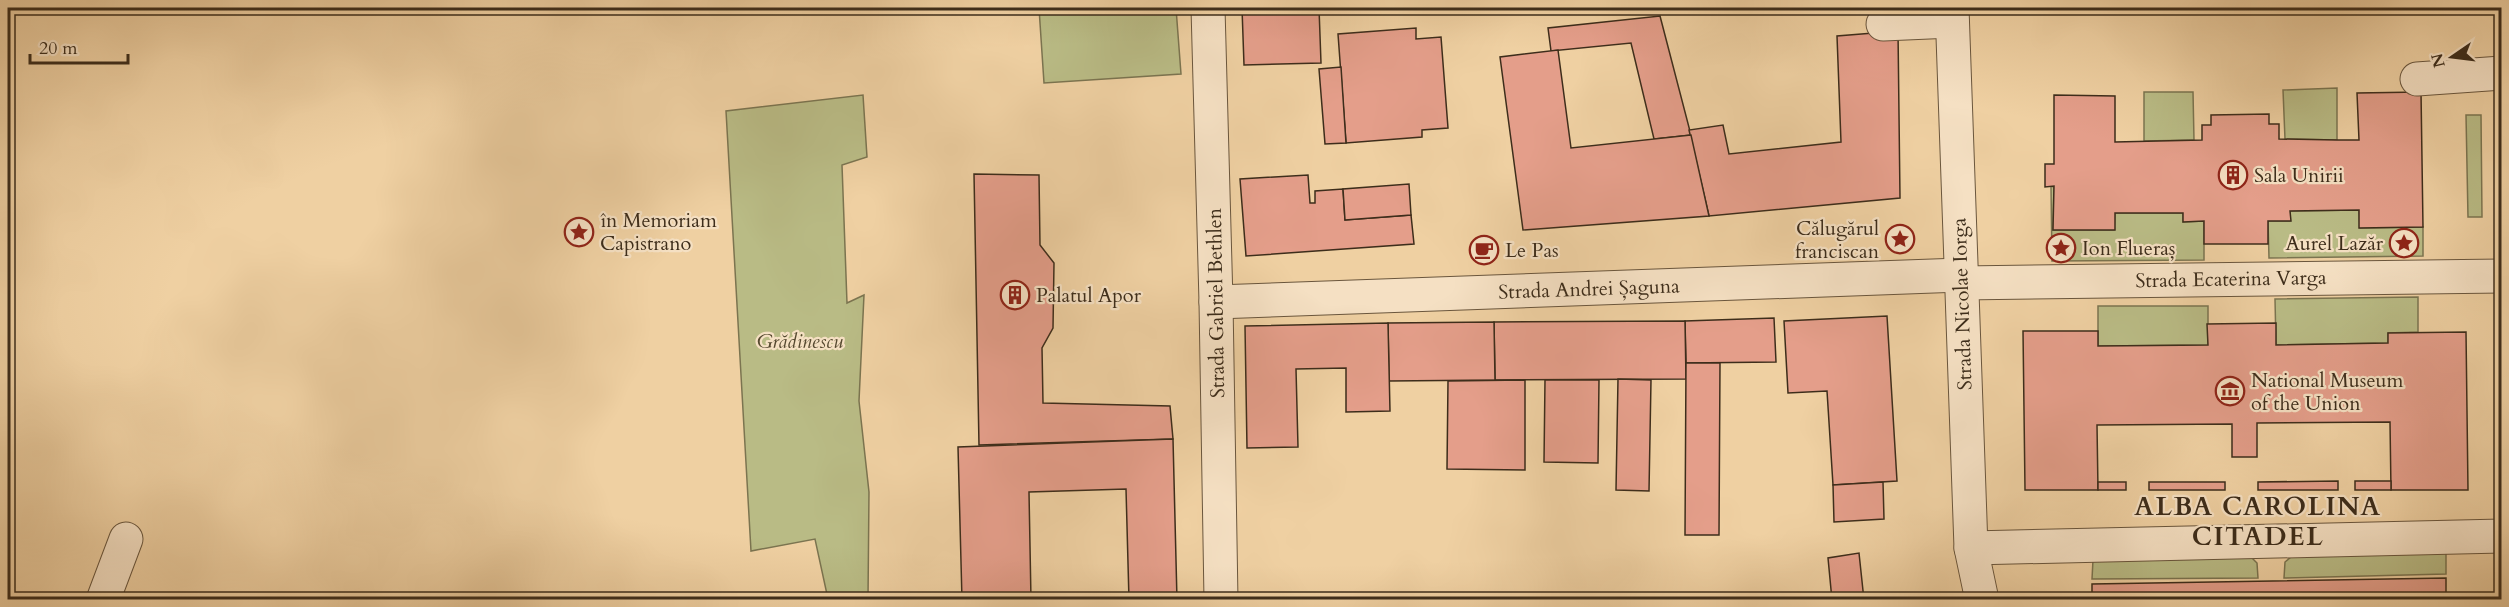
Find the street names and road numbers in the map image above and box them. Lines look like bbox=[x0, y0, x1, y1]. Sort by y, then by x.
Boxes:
street label: Strada Gabriel Bethlen bbox=[1201, 207, 1231, 398]
street label: Strada Nicolae Iorga bbox=[1945, 217, 1979, 391]
street label: Strada Ecaterina Varga bbox=[2135, 264, 2327, 294]
street label: Strada Andrei Șaguna bbox=[1498, 272, 1680, 306]

